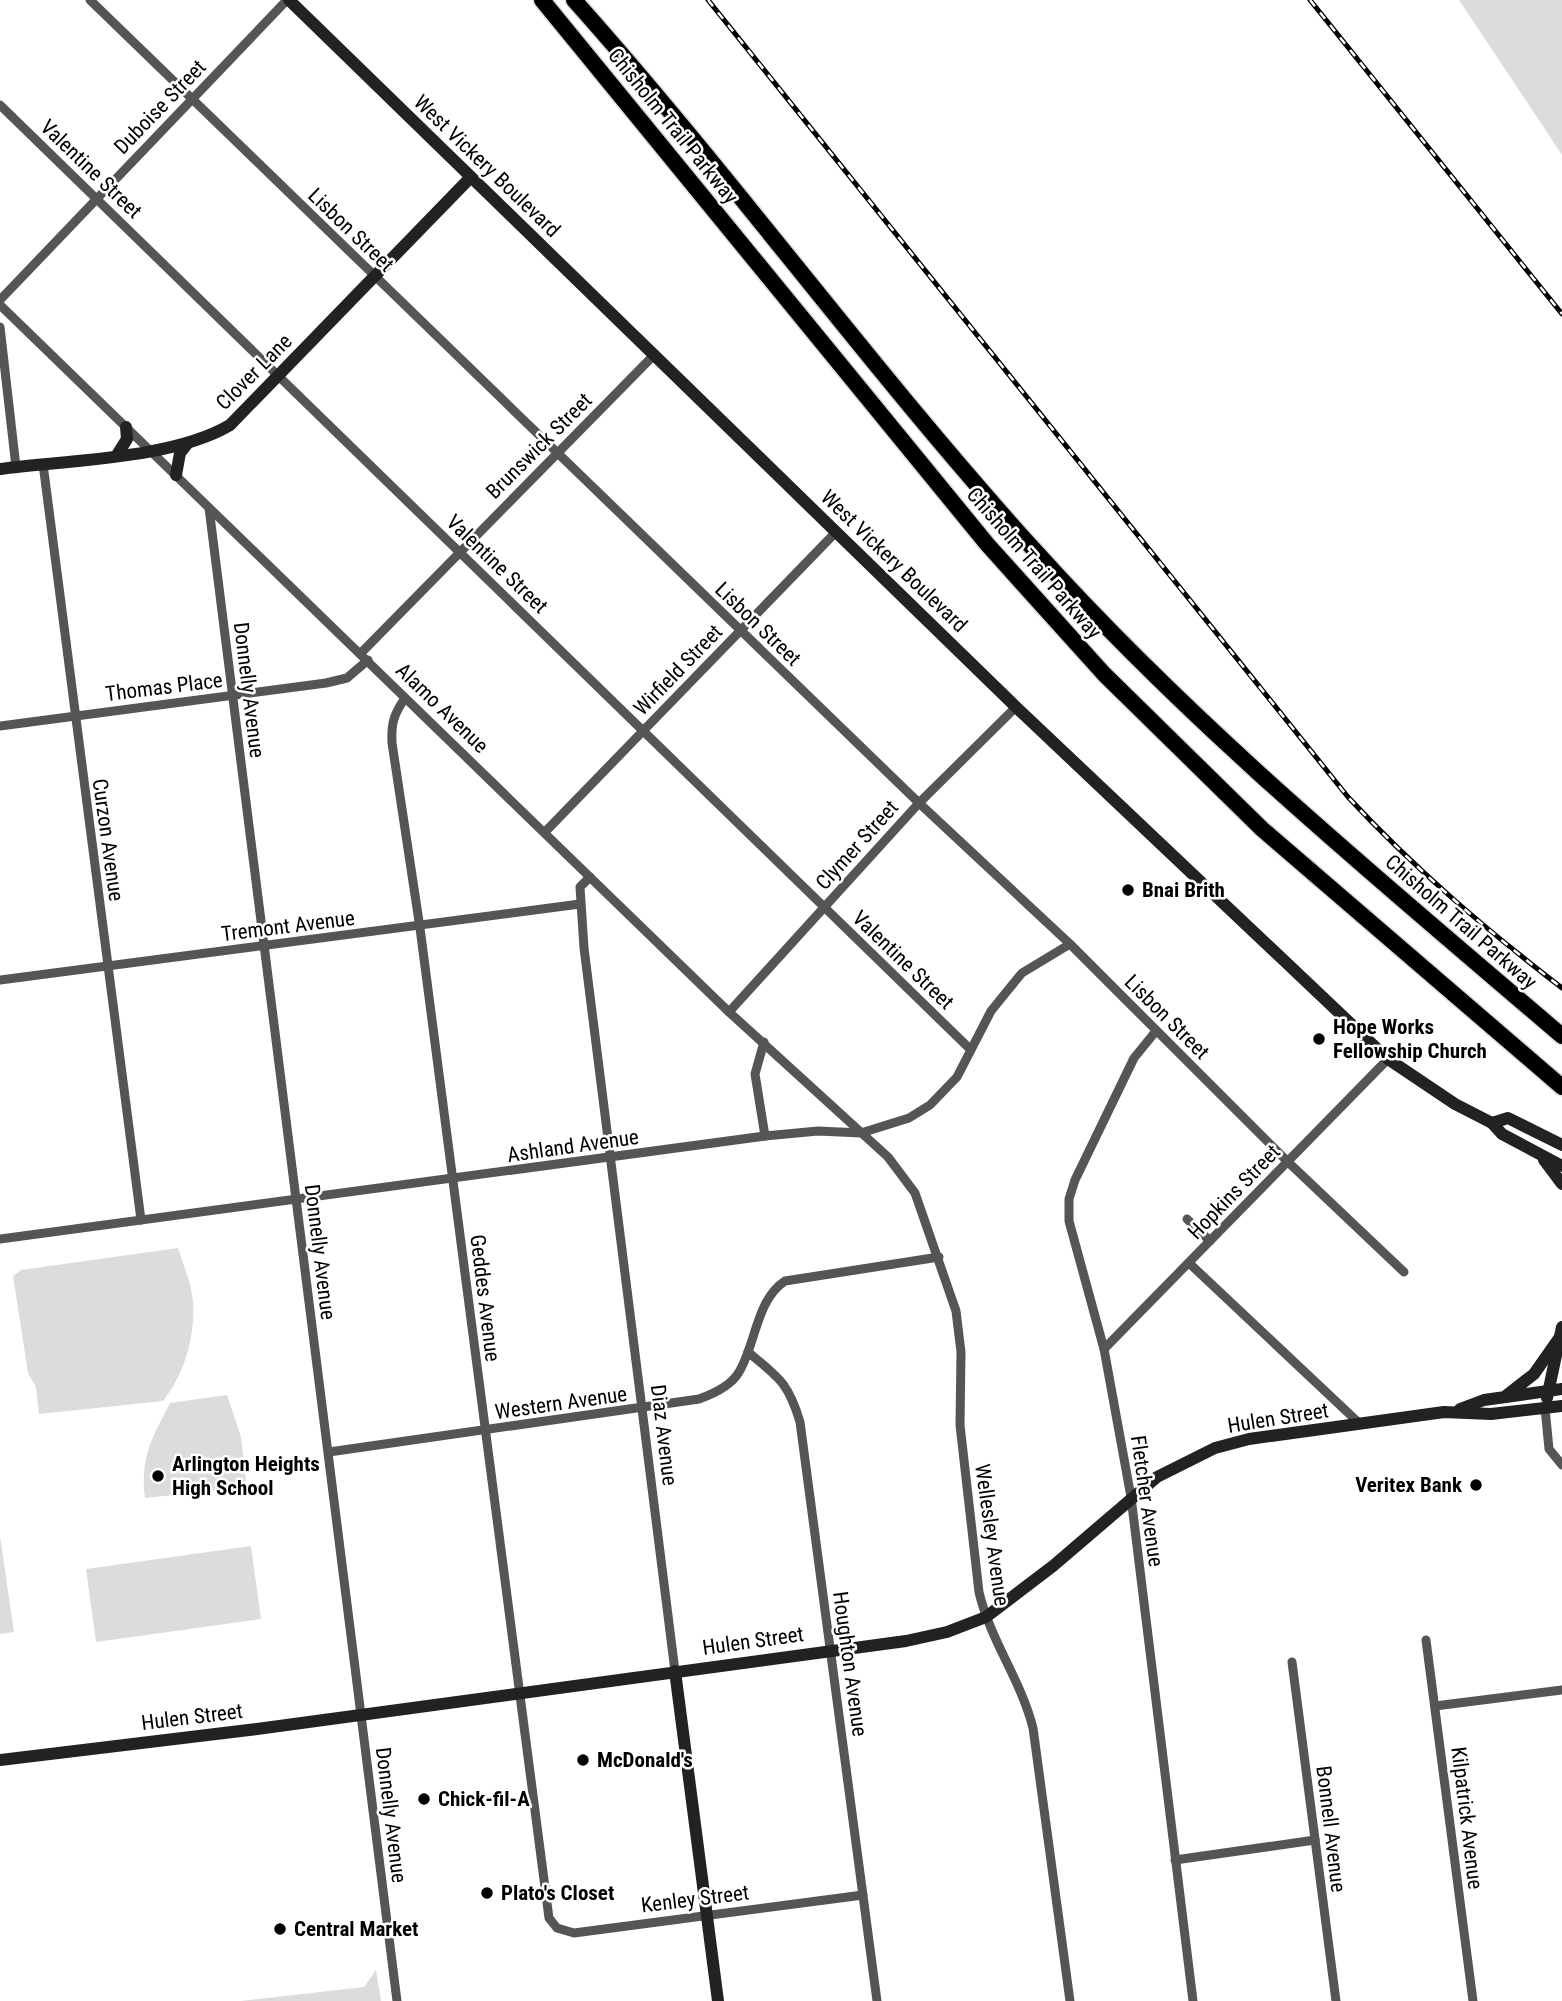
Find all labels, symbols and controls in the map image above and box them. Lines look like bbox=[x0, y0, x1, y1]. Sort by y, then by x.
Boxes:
street label: Chisholm Trail Parkway bbox=[603, 44, 743, 209]
street label: Duboise Street bbox=[109, 55, 211, 159]
street label: West Vickery Boulevard bbox=[409, 90, 565, 242]
street label: Valentine Street bbox=[35, 115, 147, 223]
street label: Lisbon Street bbox=[303, 183, 399, 277]
street label: Clover Lane bbox=[211, 329, 297, 415]
street label: Brunswick Street bbox=[481, 388, 597, 504]
street label: Chisholm Trail Parkway bbox=[962, 482, 1106, 644]
street label: West Vickery Boulevard bbox=[816, 485, 972, 637]
street label: Valentine Street bbox=[441, 510, 553, 618]
street label: Lisbon Street bbox=[710, 577, 806, 671]
street label: Wirfield Street bbox=[629, 620, 727, 720]
street label: Donnelly Avenue bbox=[229, 621, 269, 759]
street label: Alamo Avenue bbox=[391, 658, 493, 758]
street label: Thomas Place bbox=[104, 668, 224, 706]
street label: Curzon Avenue bbox=[88, 777, 128, 903]
street label: Clymer Street bbox=[811, 796, 903, 894]
street label: Chisholm Trail Parkway bbox=[1380, 850, 1542, 994]
place label: Bnai Brith bbox=[1142, 878, 1225, 902]
marker: Bnai Brith bbox=[1120, 882, 1136, 898]
street label: Tremont Avenue bbox=[220, 906, 356, 946]
street label: Valentine Street bbox=[847, 906, 959, 1014]
street label: Lisbon Street bbox=[1120, 970, 1214, 1064]
place label: Hope Works Fellowship Church bbox=[1333, 1015, 1487, 1063]
marker: Hope Works Fellowship Church bbox=[1311, 1031, 1327, 1047]
street label: Ashland Avenue bbox=[506, 1125, 640, 1167]
street label: Hopkins Street bbox=[1183, 1140, 1285, 1244]
street label: Donnelly Avenue bbox=[300, 1183, 340, 1321]
street label: Geddes Avenue bbox=[465, 1233, 505, 1363]
street label: Western Avenue bbox=[493, 1382, 629, 1424]
street label: Diaz Avenue bbox=[646, 1383, 682, 1487]
street label: Hulen Street bbox=[1226, 1398, 1330, 1438]
street label: Fletcher Avenue bbox=[1126, 1434, 1168, 1568]
place label: Arlington Heights High School bbox=[172, 1452, 320, 1500]
street label: Wellesley Avenue bbox=[970, 1462, 1014, 1608]
marker: Arlington Heights High School bbox=[150, 1468, 166, 1484]
place label: Veritex Bank bbox=[1355, 1473, 1463, 1497]
marker: Veritex Bank bbox=[1468, 1477, 1484, 1493]
street label: Houghton Avenue bbox=[828, 1590, 872, 1738]
street label: Hulen Street bbox=[701, 1622, 805, 1660]
street label: Hulen Street bbox=[140, 1699, 244, 1735]
street label: Kilpatrick Avenue bbox=[1446, 1745, 1488, 1891]
street label: Donnelly Avenue bbox=[371, 1746, 411, 1884]
place label: McDonald's bbox=[597, 1748, 693, 1772]
marker: McDonald's bbox=[575, 1752, 591, 1768]
street label: Bonnell Avenue bbox=[1311, 1764, 1351, 1894]
place label: Chick-fil-A bbox=[438, 1787, 530, 1811]
marker: Chick-fil-A bbox=[416, 1791, 432, 1807]
street label: Kenley Street bbox=[640, 1880, 750, 1918]
place label: Plato's Closet bbox=[501, 1881, 614, 1905]
marker: Plato's Closet bbox=[479, 1885, 495, 1901]
place label: Central Market bbox=[294, 1917, 419, 1941]
marker: Central Market bbox=[272, 1921, 288, 1937]

